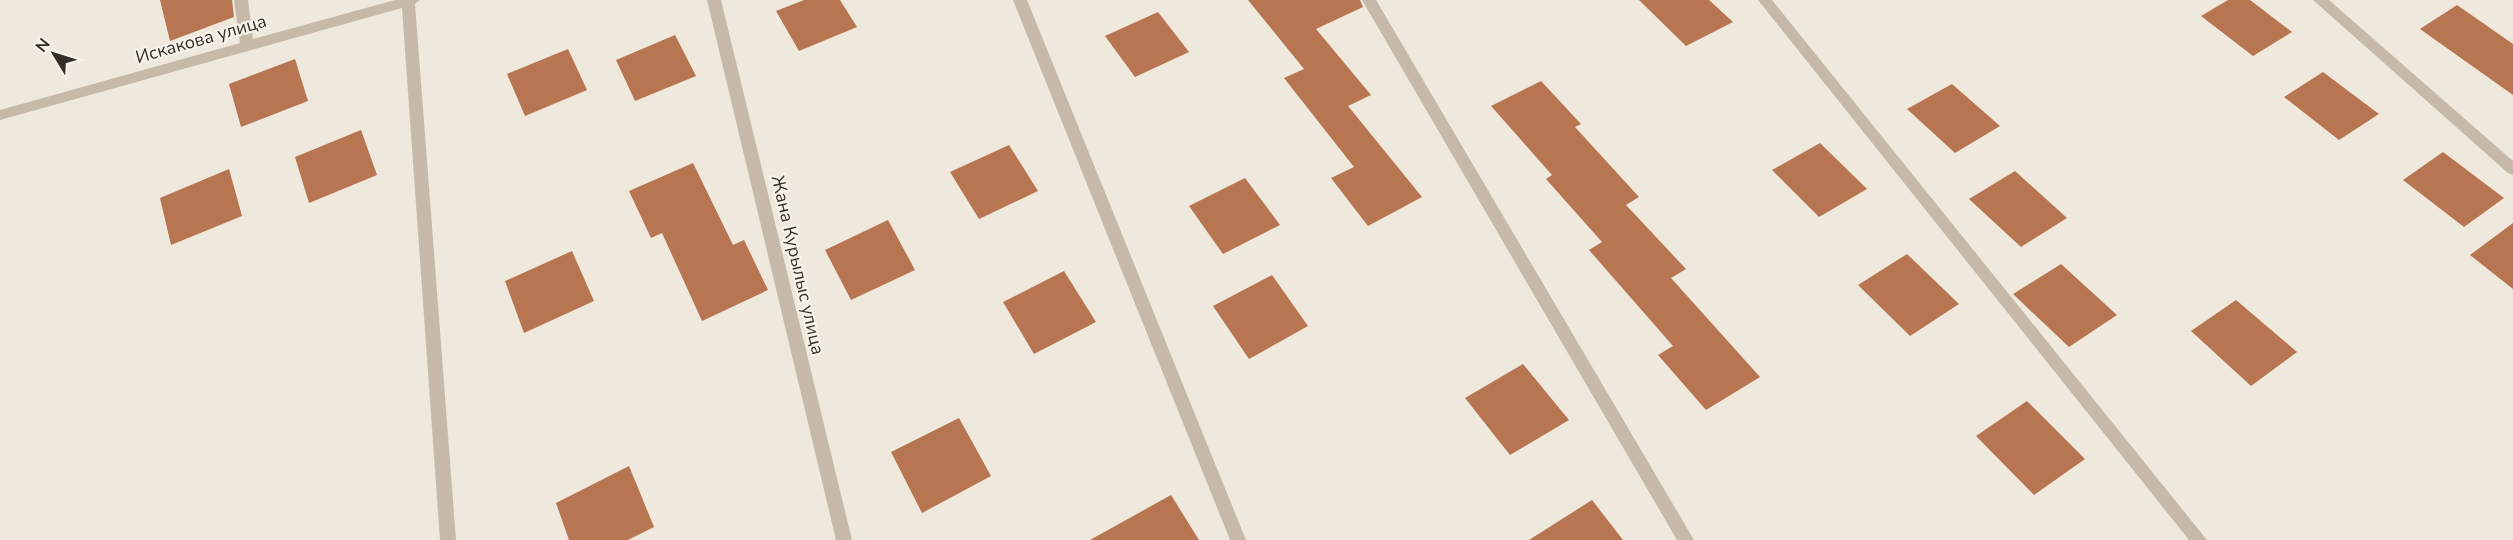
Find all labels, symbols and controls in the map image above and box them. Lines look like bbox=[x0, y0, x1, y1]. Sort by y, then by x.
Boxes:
street label: Искакова улица bbox=[133, 9, 269, 69]
north arrow bbox=[24, 24, 84, 84]
text: N bbox=[31, 34, 55, 57]
street label: Жана Курылыс улица bbox=[766, 173, 830, 357]

